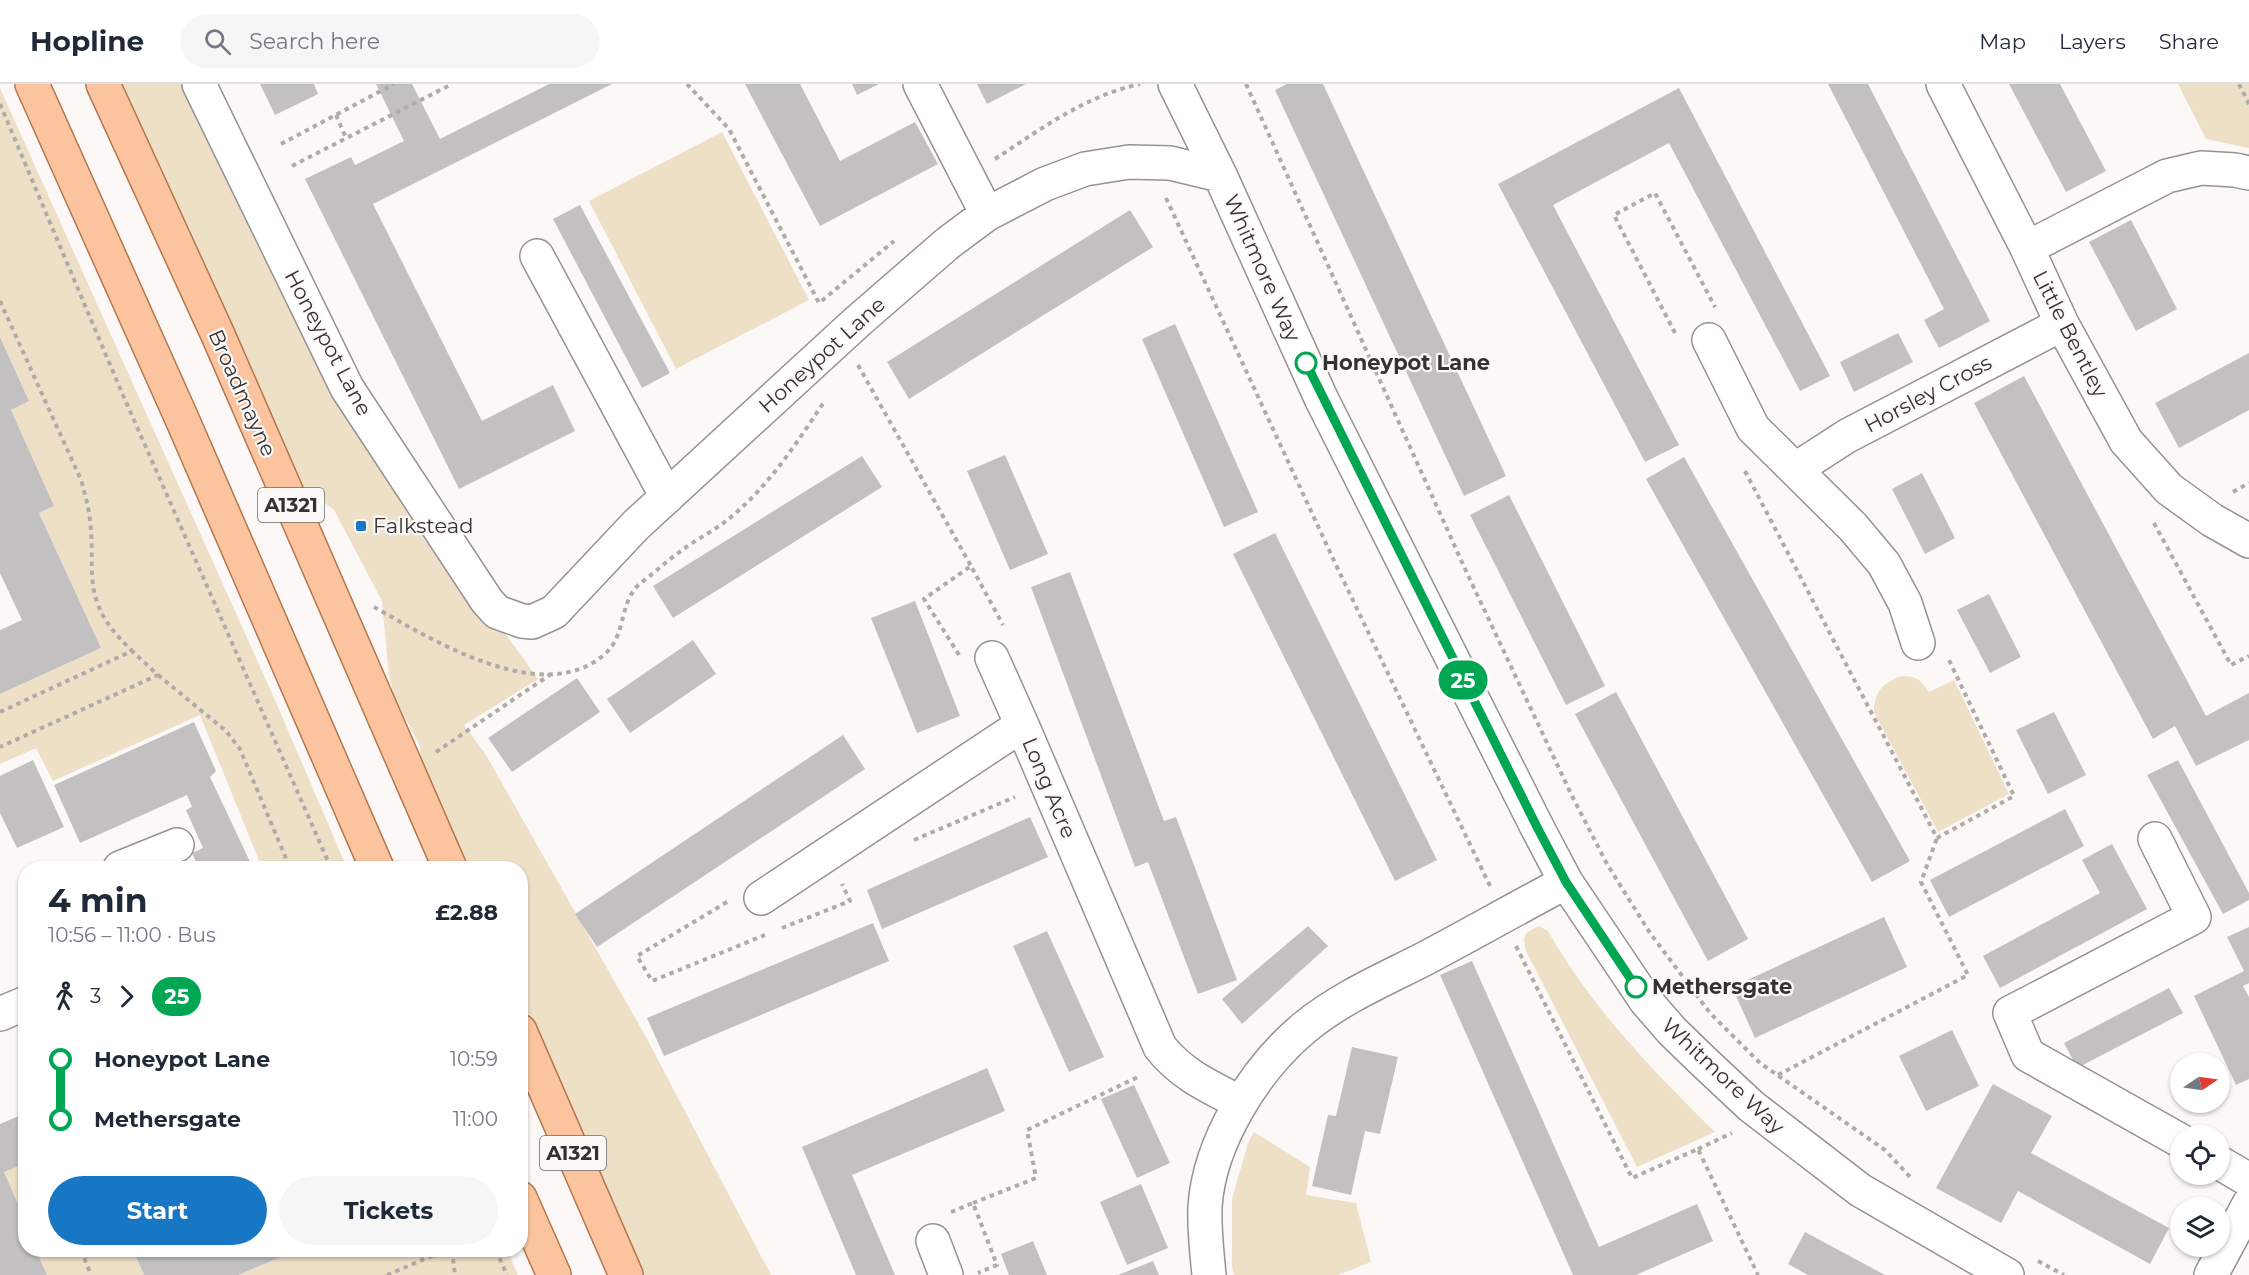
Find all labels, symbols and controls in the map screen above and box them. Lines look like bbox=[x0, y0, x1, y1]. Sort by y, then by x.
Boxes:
search box bbox=[180, 14, 600, 68]
text: Hopline bbox=[30, 24, 144, 58]
icon: search bbox=[201, 25, 234, 58]
text: Search here bbox=[249, 28, 380, 55]
text: Map bbox=[1979, 29, 2026, 54]
text: Layers bbox=[2059, 29, 2126, 54]
text: Share bbox=[2159, 29, 2219, 54]
street label: Whitmore Way bbox=[1219, 190, 1306, 346]
street label: Honeypot Lane bbox=[280, 266, 377, 420]
street label: Little Bentley bbox=[2028, 266, 2113, 402]
street label: Honeypot Lane bbox=[753, 291, 890, 418]
street label: Broadmayne bbox=[203, 325, 282, 460]
place label: Honeypot Lane bbox=[1322, 350, 1490, 375]
street label: Horsley Cross bbox=[1860, 350, 1996, 438]
marker: Honeypot Lane bbox=[1295, 352, 1317, 374]
road number: A1321 bbox=[258, 488, 324, 522]
place label: Falkstead bbox=[373, 513, 473, 538]
marker: Falkstead bbox=[354, 519, 368, 533]
line badge: 25 bbox=[1436, 660, 1490, 700]
text: 25 bbox=[1451, 668, 1475, 693]
street label: Long Acre bbox=[1017, 734, 1082, 842]
text: 4 min bbox=[48, 880, 147, 920]
text: £2.88 bbox=[435, 899, 498, 926]
text: 10:56 – 11:00 · Bus bbox=[48, 923, 216, 947]
place label: Methersgate bbox=[1652, 974, 1792, 999]
marker: Methersgate bbox=[1625, 976, 1647, 998]
icon: walk bbox=[48, 980, 81, 1013]
icon: forward bbox=[110, 980, 143, 1013]
text: 3 bbox=[90, 984, 101, 1008]
text: 25 bbox=[164, 984, 189, 1009]
street label: Whitmore Way bbox=[1657, 1012, 1790, 1139]
text: Honeypot Lane bbox=[94, 1046, 270, 1073]
text: 10:59 bbox=[450, 1047, 498, 1071]
north arrow bbox=[2170, 1053, 2230, 1113]
map controls bbox=[2170, 1053, 2230, 1257]
text: Methersgate bbox=[94, 1106, 241, 1133]
text: 11:00 bbox=[453, 1107, 498, 1131]
button: locate bbox=[2170, 1125, 2230, 1185]
road number: A1321 bbox=[540, 1136, 606, 1170]
button: Start bbox=[48, 1176, 267, 1245]
button: Tickets bbox=[279, 1176, 498, 1245]
button: layers bbox=[2170, 1197, 2230, 1257]

